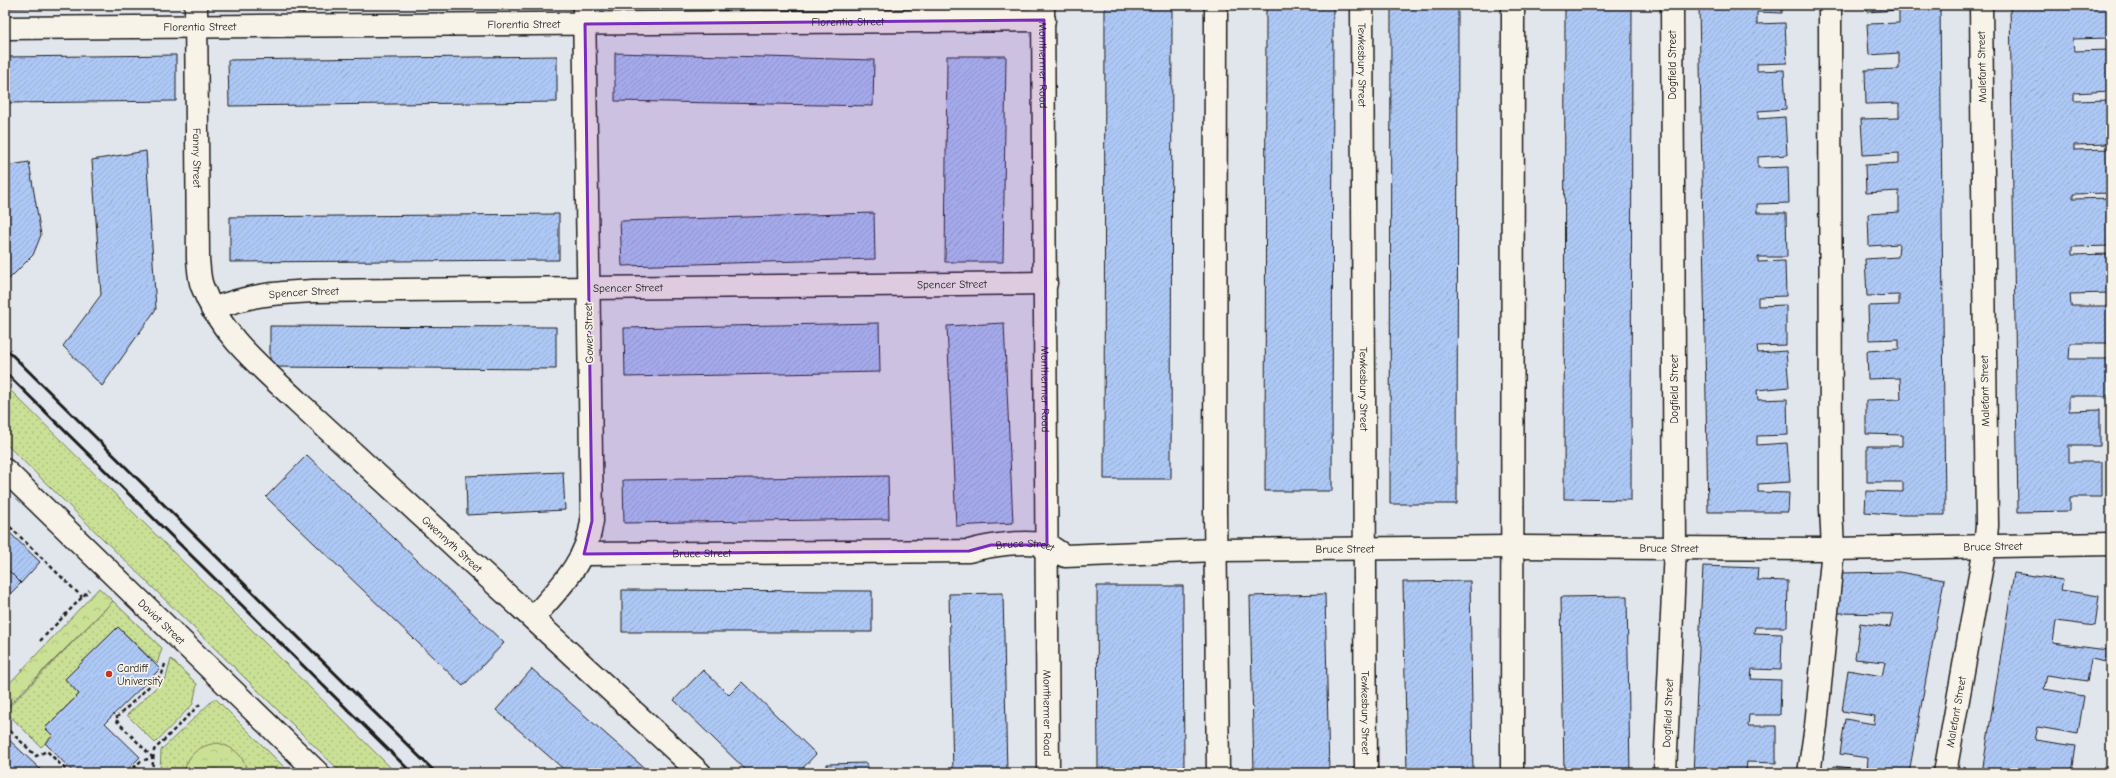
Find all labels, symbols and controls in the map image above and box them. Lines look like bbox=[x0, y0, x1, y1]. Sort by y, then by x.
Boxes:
street label: Florentia Street bbox=[811, 15, 885, 28]
street label: Florentia Street bbox=[487, 17, 561, 31]
street label: Florentia Street bbox=[163, 20, 237, 33]
street label: Monthermer Road bbox=[1037, 22, 1050, 108]
street label: Tewkesbury Street bbox=[1356, 23, 1369, 108]
street label: Dogfield Street bbox=[1666, 30, 1679, 100]
street label: Malefant Street bbox=[1975, 30, 1989, 103]
street label: Fanny Street bbox=[190, 128, 204, 189]
street label: Spencer Street bbox=[917, 277, 988, 291]
street label: Spencer Street bbox=[593, 281, 664, 294]
street label: Spencer Street bbox=[268, 284, 340, 301]
street label: Gower Street bbox=[582, 302, 596, 364]
street label: Monthermer Road bbox=[1039, 346, 1052, 432]
street label: Tewkesbury Street bbox=[1357, 347, 1371, 432]
street label: Dogfield Street bbox=[1668, 354, 1681, 424]
street label: Malefant Street bbox=[1978, 354, 1992, 427]
street label: Gwennyth Street bbox=[419, 513, 485, 576]
street label: Bruce Street bbox=[995, 536, 1058, 555]
street label: Bruce Street bbox=[1963, 539, 2023, 553]
street label: Bruce Street bbox=[1639, 541, 1699, 555]
street label: Bruce Street bbox=[1315, 542, 1375, 555]
street label: Bruce Street bbox=[672, 546, 732, 560]
street label: Daviot Street bbox=[136, 596, 188, 648]
place label: Cardiff University bbox=[117, 662, 163, 688]
marker: Cardiff University bbox=[104, 669, 114, 679]
street label: Monthermer Road bbox=[1041, 670, 1054, 756]
street label: Tewkesbury Street bbox=[1359, 671, 1372, 756]
street label: Malefant Street bbox=[1943, 675, 1969, 749]
street label: Dogfield Street bbox=[1660, 677, 1676, 748]

